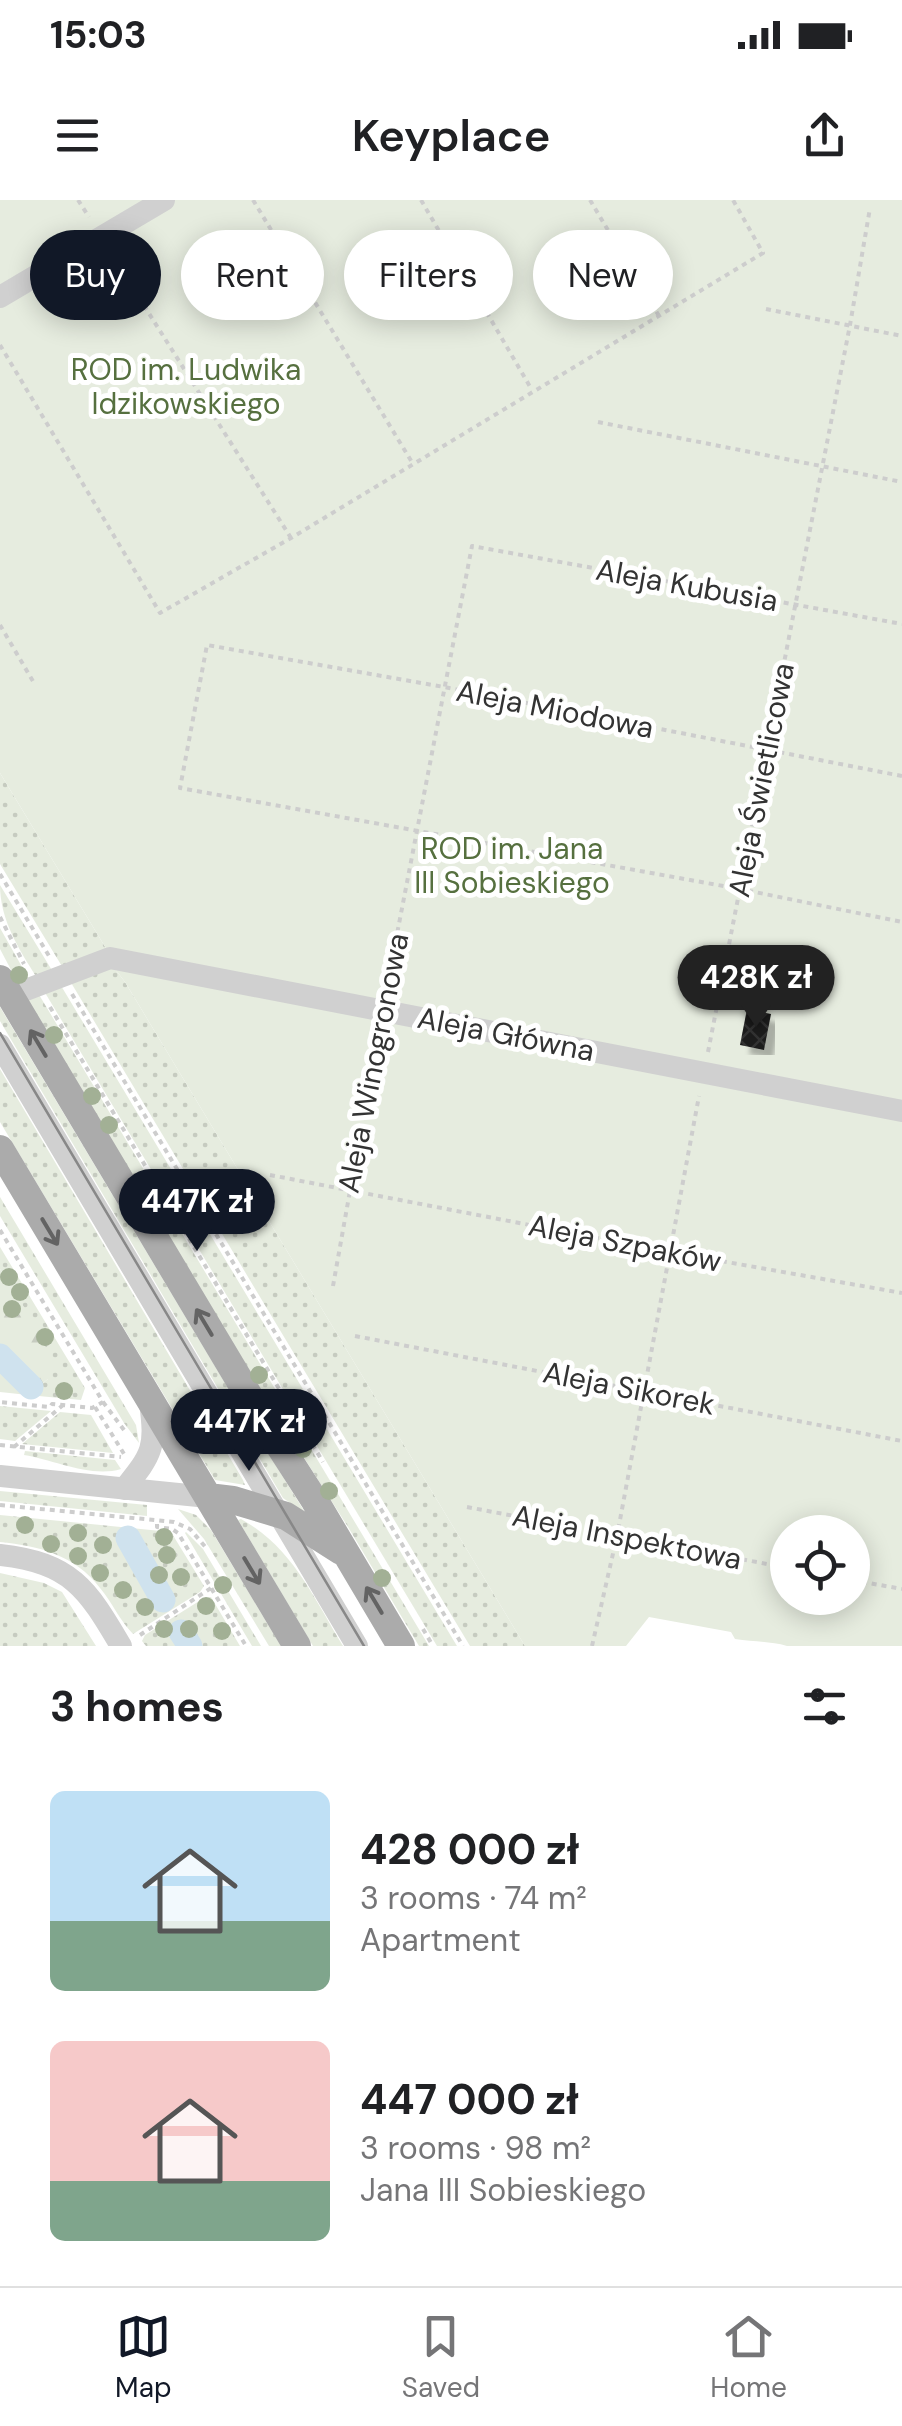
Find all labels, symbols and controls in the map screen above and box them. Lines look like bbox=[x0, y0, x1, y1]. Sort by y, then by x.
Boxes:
text: 15:03 bbox=[50, 10, 147, 60]
text: Keyplace bbox=[352, 106, 550, 165]
icon: menu bbox=[50, 108, 105, 163]
icon: share bbox=[797, 108, 852, 163]
chip: Buy bbox=[30, 230, 161, 320]
chip: Rent bbox=[181, 230, 324, 320]
chip: Filters bbox=[344, 230, 513, 320]
chip: New bbox=[533, 230, 673, 320]
park label: ROD im. Ludwika Idzikowskiego bbox=[71, 350, 301, 423]
street label: Aleja Kubusia bbox=[593, 550, 781, 620]
street label: Aleja Świetlicowa bbox=[719, 659, 803, 901]
street label: Aleja Miodowa bbox=[453, 671, 657, 747]
park label: ROD im. Jana III Sobieskiego bbox=[414, 829, 610, 902]
street label: Aleja Winogronowa bbox=[329, 930, 417, 1196]
pin: 428K zł bbox=[664, 945, 848, 1030]
text: 428K zł bbox=[700, 956, 812, 998]
street label: Aleja Główna bbox=[414, 998, 598, 1070]
one-way arrow bbox=[28, 1029, 48, 1058]
pin: 447K zł bbox=[105, 1169, 289, 1254]
text: 447K zł bbox=[141, 1180, 253, 1222]
street label: Aleja Szpaków bbox=[525, 1205, 725, 1281]
one-way arrow bbox=[40, 1218, 60, 1246]
one-way arrow bbox=[194, 1308, 214, 1337]
street label: Aleja Sikorek bbox=[540, 1352, 718, 1424]
pin: 447K zł bbox=[157, 1389, 341, 1474]
text: 447K zł bbox=[193, 1400, 305, 1442]
street label: Aleja Inspektowa bbox=[509, 1496, 745, 1578]
map controls bbox=[770, 1515, 870, 1615]
button: locate bbox=[770, 1515, 870, 1615]
one-way arrow bbox=[242, 1556, 262, 1585]
one-way arrow bbox=[364, 1586, 384, 1615]
text: 3 homes bbox=[50, 1679, 224, 1734]
icon: filters bbox=[797, 1679, 852, 1734]
text: 428 000 zł bbox=[360, 1822, 579, 1877]
icon: home bbox=[130, 1831, 250, 1951]
text: 3 rooms · 74 m² bbox=[360, 1877, 587, 1919]
text: Apartment bbox=[360, 1919, 521, 1961]
text: 447 000 zł bbox=[360, 2072, 579, 2127]
icon: home bbox=[130, 2081, 250, 2201]
text: 3 rooms · 98 m² bbox=[360, 2127, 591, 2169]
text: Jana III Sobieskiego bbox=[360, 2169, 646, 2211]
tab: Map bbox=[115, 2309, 171, 2406]
tab: Saved bbox=[402, 2309, 480, 2406]
tab: Home bbox=[710, 2309, 787, 2406]

